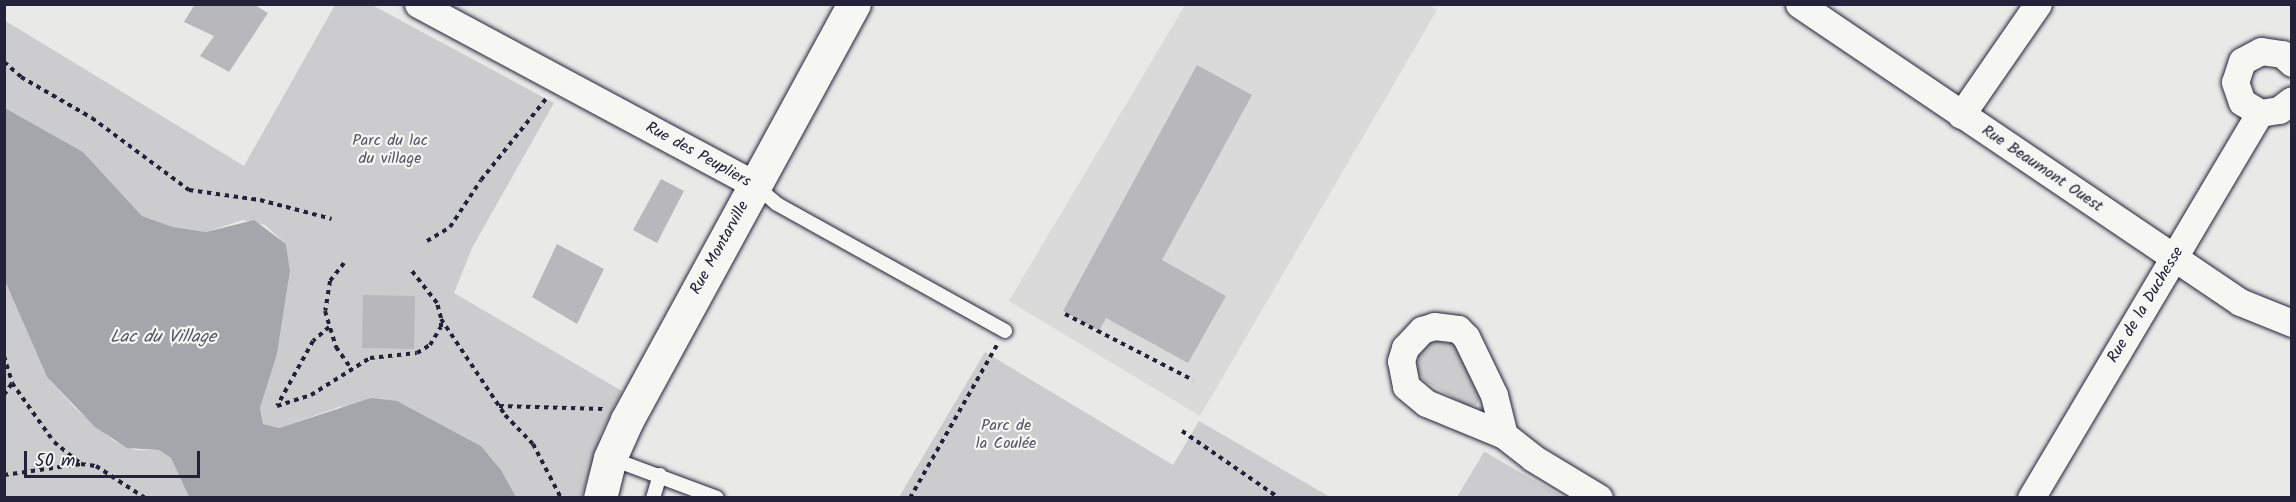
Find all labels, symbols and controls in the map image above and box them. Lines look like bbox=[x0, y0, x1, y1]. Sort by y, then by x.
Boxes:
street label: Rue des Peupliers bbox=[642, 118, 754, 192]
street label: Rue Beaumont Ouest bbox=[1978, 121, 2106, 217]
park label: Parc du lac du village bbox=[352, 131, 428, 169]
street label: Rue Montarville bbox=[686, 198, 754, 298]
street label: Rue de la Duchesse bbox=[2104, 244, 2188, 366]
water label: Lac du Village bbox=[110, 327, 216, 349]
park label: Parc de la Coulée bbox=[976, 416, 1036, 454]
scale bar bbox=[27, 439, 202, 477]
text: 50 m bbox=[35, 447, 75, 476]

